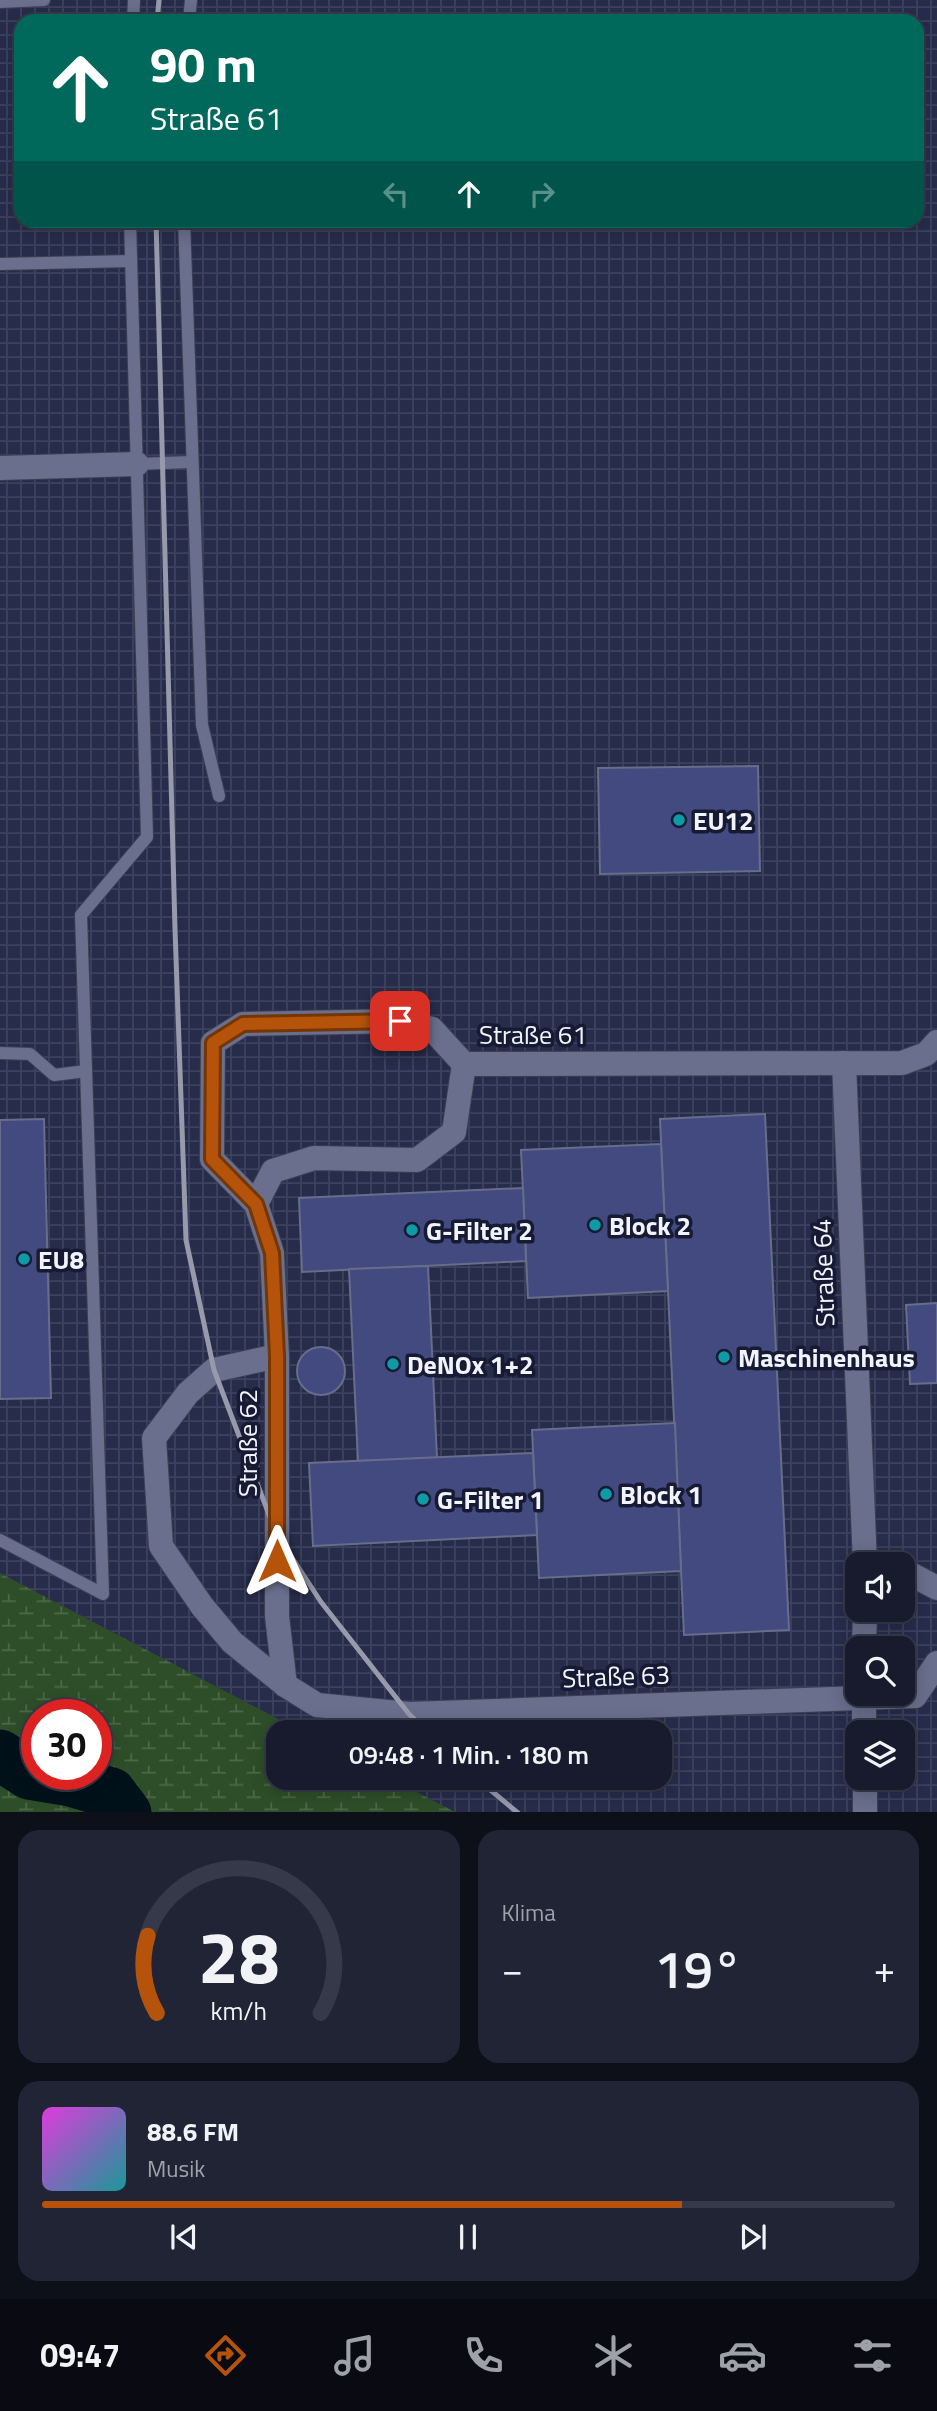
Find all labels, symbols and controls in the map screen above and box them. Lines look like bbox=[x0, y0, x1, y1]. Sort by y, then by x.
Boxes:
text: 90 m bbox=[150, 26, 257, 101]
icon: ahead bbox=[35, 42, 126, 133]
text: Straße 61 bbox=[150, 94, 283, 142]
icon: left bbox=[377, 175, 415, 213]
icon: ahead bbox=[450, 175, 488, 213]
icon: right bbox=[523, 175, 561, 213]
place label: EU12 bbox=[693, 801, 754, 840]
marker: EU12 bbox=[671, 812, 687, 828]
pin bbox=[370, 991, 430, 1051]
icon: arrive bbox=[381, 1002, 419, 1040]
street label: Straße 61 bbox=[479, 1015, 587, 1054]
place label: Block 2 bbox=[609, 1206, 691, 1245]
place label: G-Filter 2 bbox=[426, 1211, 533, 1250]
marker: Block 2 bbox=[587, 1217, 603, 1233]
street label: Straße 64 bbox=[802, 1218, 844, 1328]
marker: G-Filter 2 bbox=[404, 1222, 420, 1238]
place label: EU8 bbox=[38, 1240, 84, 1279]
marker: EU8 bbox=[16, 1251, 32, 1267]
place label: Maschinenhaus bbox=[738, 1338, 915, 1377]
place label: DeNOx 1+2 bbox=[407, 1345, 534, 1384]
marker: Maschinenhaus bbox=[716, 1349, 732, 1365]
marker: DeNOx 1+2 bbox=[385, 1356, 401, 1372]
street label: Straße 62 bbox=[228, 1389, 267, 1497]
place label: Block 1 bbox=[620, 1475, 702, 1514]
place label: G-Filter 1 bbox=[437, 1480, 544, 1519]
marker: Block 1 bbox=[598, 1486, 614, 1502]
marker: G-Filter 1 bbox=[415, 1491, 431, 1507]
position arrow bbox=[240, 1524, 314, 1598]
map controls bbox=[845, 1552, 915, 1790]
button: sound bbox=[845, 1552, 915, 1622]
button: search bbox=[845, 1636, 915, 1706]
street label: Straße 63 bbox=[561, 1655, 671, 1697]
speed limit sign: 30 bbox=[21, 1699, 112, 1790]
button: layers bbox=[845, 1720, 915, 1790]
text: 09:48 · 1 Min. · 180 m bbox=[349, 1735, 589, 1774]
text: Klima bbox=[502, 1895, 556, 1930]
text: 28 bbox=[198, 1901, 280, 2011]
text: 19° bbox=[655, 1929, 742, 2008]
text: − bbox=[502, 1940, 523, 1998]
text: + bbox=[874, 1940, 895, 1998]
text: km/h bbox=[210, 1991, 267, 2029]
text: 88.6 FM bbox=[147, 2112, 239, 2151]
text: Musik bbox=[147, 2151, 205, 2186]
icon: previous bbox=[165, 2218, 203, 2256]
icon: pause bbox=[449, 2218, 487, 2256]
icon: next bbox=[734, 2218, 772, 2256]
text: 09:47 bbox=[40, 2331, 120, 2379]
icon: directions bbox=[201, 2331, 250, 2380]
icon: music bbox=[330, 2331, 379, 2380]
icon: phone bbox=[459, 2331, 508, 2380]
icon: climate bbox=[589, 2331, 638, 2380]
icon: car bbox=[718, 2331, 767, 2380]
icon: filters bbox=[848, 2331, 897, 2380]

